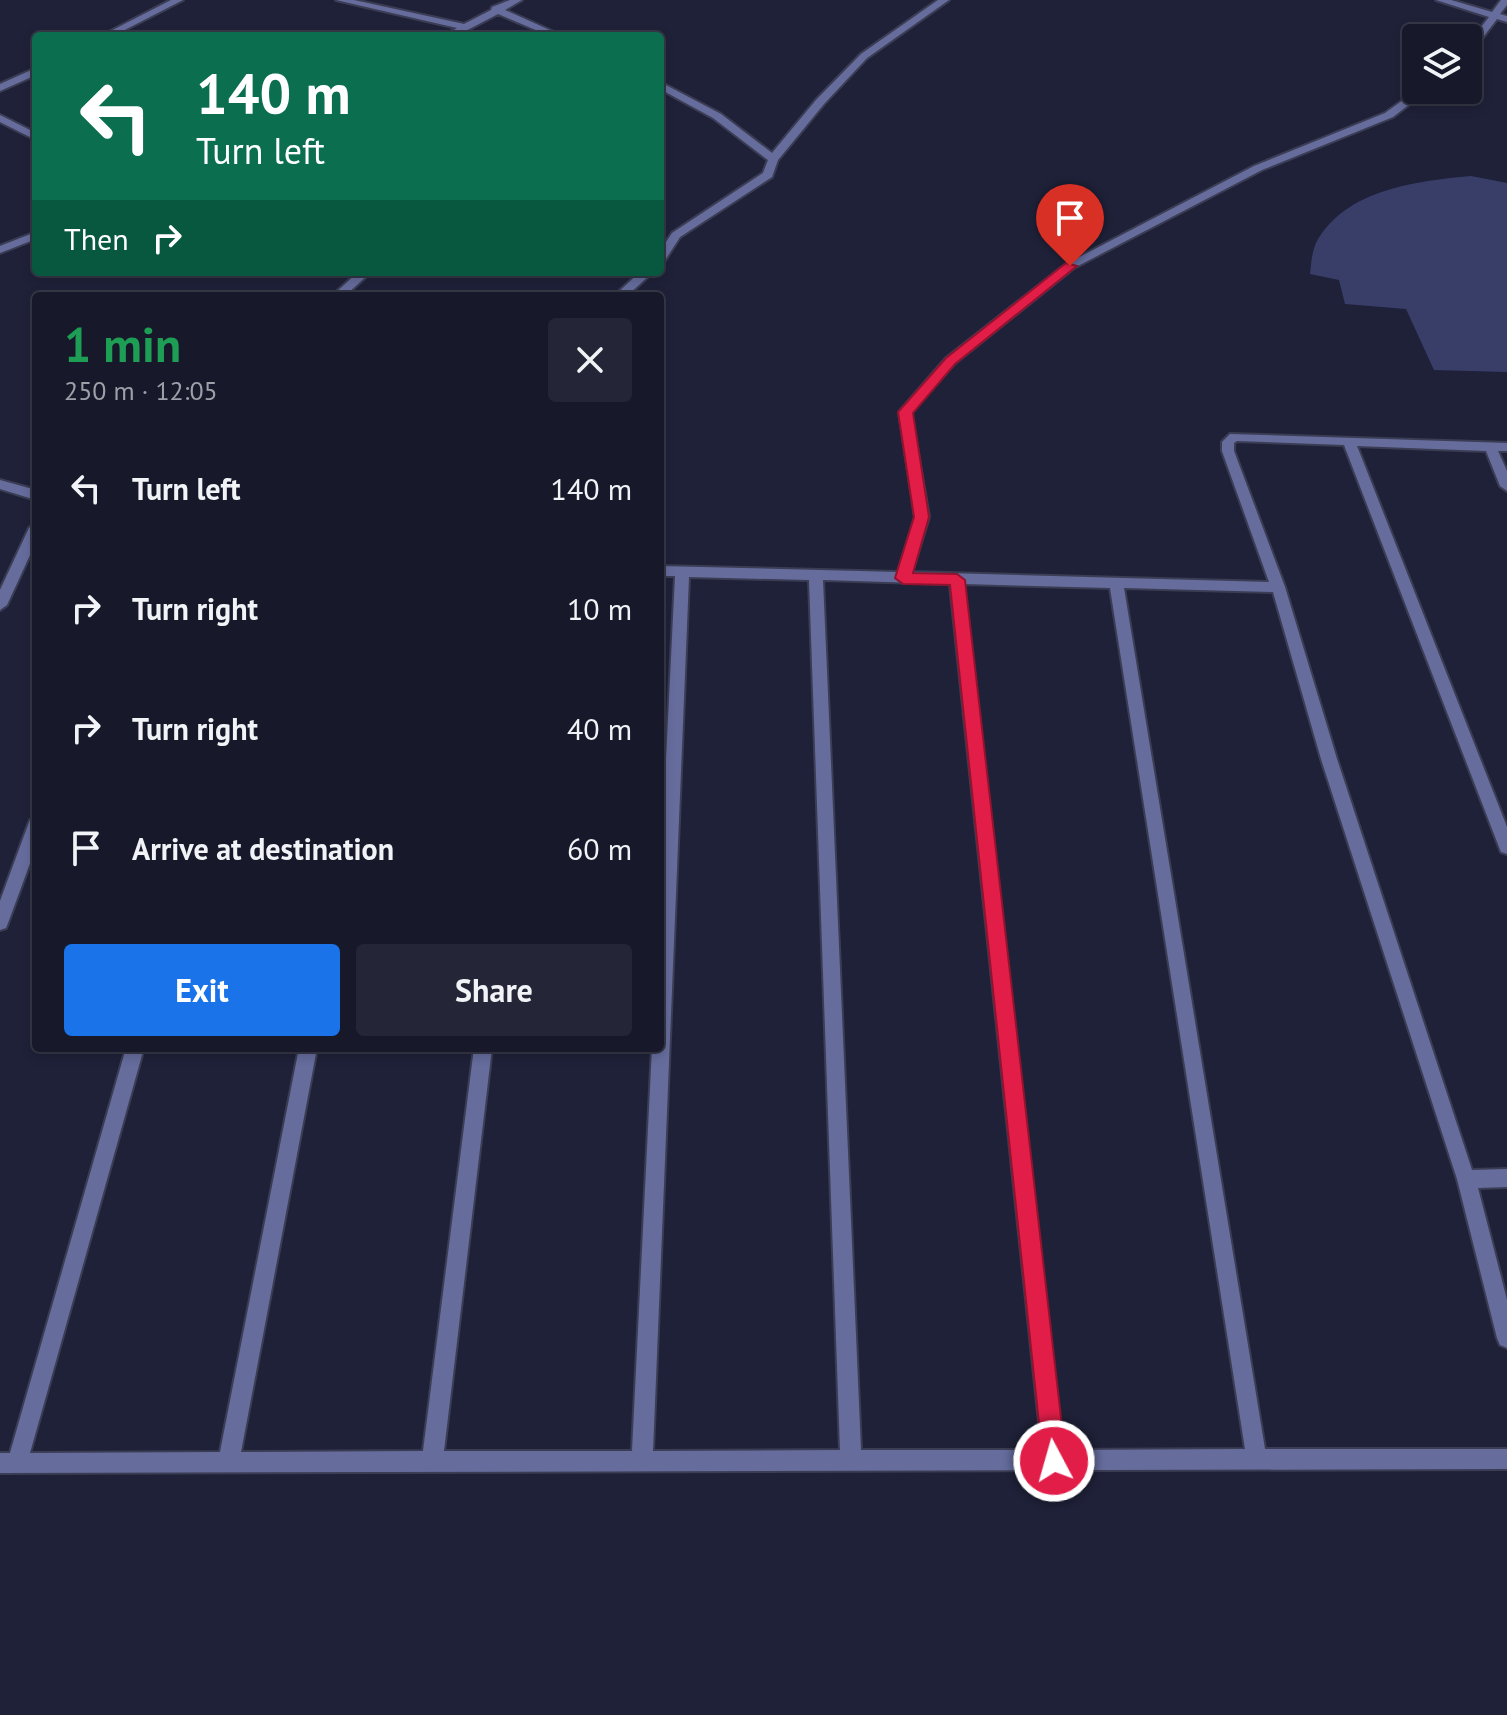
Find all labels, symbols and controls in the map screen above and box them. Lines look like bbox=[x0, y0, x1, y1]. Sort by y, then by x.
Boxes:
map controls bbox=[1402, 24, 1482, 104]
button: layers bbox=[1402, 24, 1482, 104]
text: 140 m bbox=[196, 57, 351, 129]
icon: left bbox=[64, 64, 168, 168]
text: Turn left bbox=[196, 127, 325, 174]
pin bbox=[1036, 184, 1104, 266]
icon: arrive bbox=[1048, 196, 1092, 240]
icon: right bbox=[145, 216, 189, 260]
text: Then bbox=[64, 219, 129, 258]
text: 1 min bbox=[64, 313, 181, 375]
button: close bbox=[548, 318, 632, 402]
text: 250 m · 12:05 bbox=[64, 374, 218, 407]
icon: left bbox=[64, 466, 108, 510]
text: Turn left bbox=[132, 469, 240, 508]
text: 140 m bbox=[551, 469, 632, 508]
icon: right bbox=[64, 586, 108, 630]
text: Turn right bbox=[132, 589, 258, 628]
text: 10 m bbox=[567, 589, 632, 628]
icon: right bbox=[64, 706, 108, 750]
text: Turn right bbox=[132, 709, 258, 748]
text: 40 m bbox=[567, 709, 632, 748]
icon: arrive bbox=[64, 826, 108, 870]
text: Arrive at destination bbox=[132, 829, 394, 868]
text: 60 m bbox=[567, 829, 632, 868]
button: Exit bbox=[64, 944, 340, 1036]
button: Share bbox=[356, 944, 632, 1036]
position arrow bbox=[1012, 1419, 1096, 1503]

